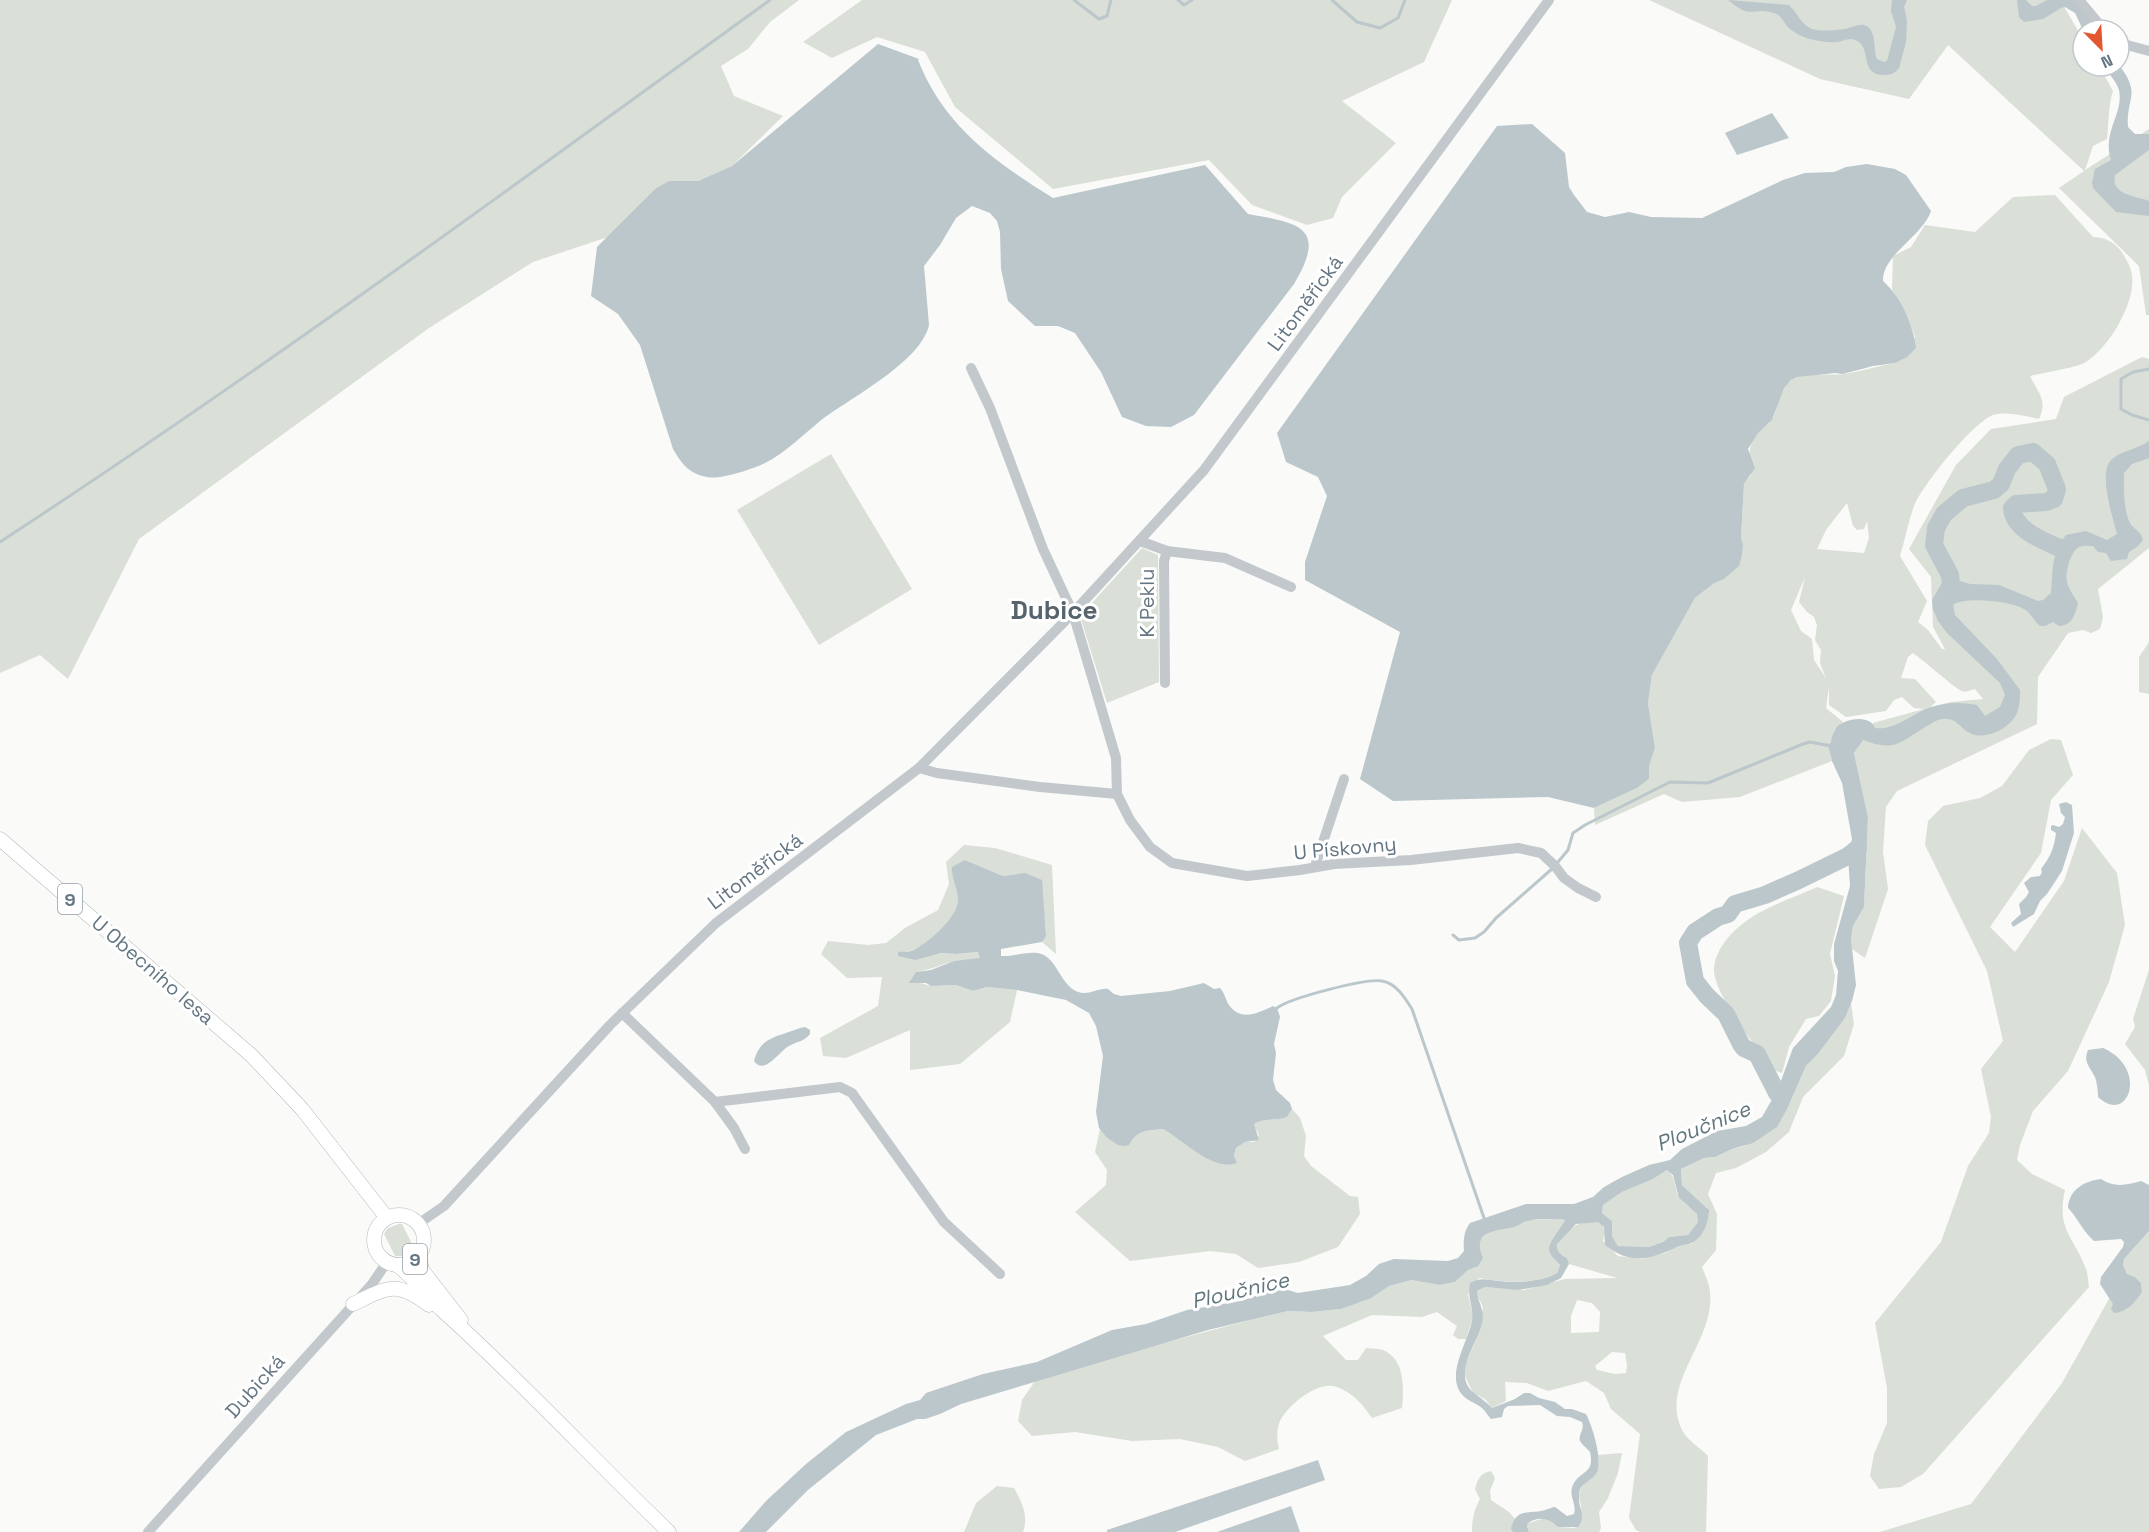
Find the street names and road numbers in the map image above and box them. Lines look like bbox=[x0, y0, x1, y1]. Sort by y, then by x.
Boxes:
street label: Litoměřická bbox=[1261, 250, 1349, 356]
street label: K Peklu bbox=[1134, 569, 1160, 637]
street label: Litoměřická bbox=[702, 827, 808, 915]
street label: U Pískovny bbox=[1292, 831, 1398, 865]
road number: 9 bbox=[58, 884, 82, 914]
street label: U Obecního lesa bbox=[86, 910, 220, 1030]
road number: 9 bbox=[403, 1244, 427, 1274]
street label: Dubická bbox=[219, 1349, 291, 1423]

